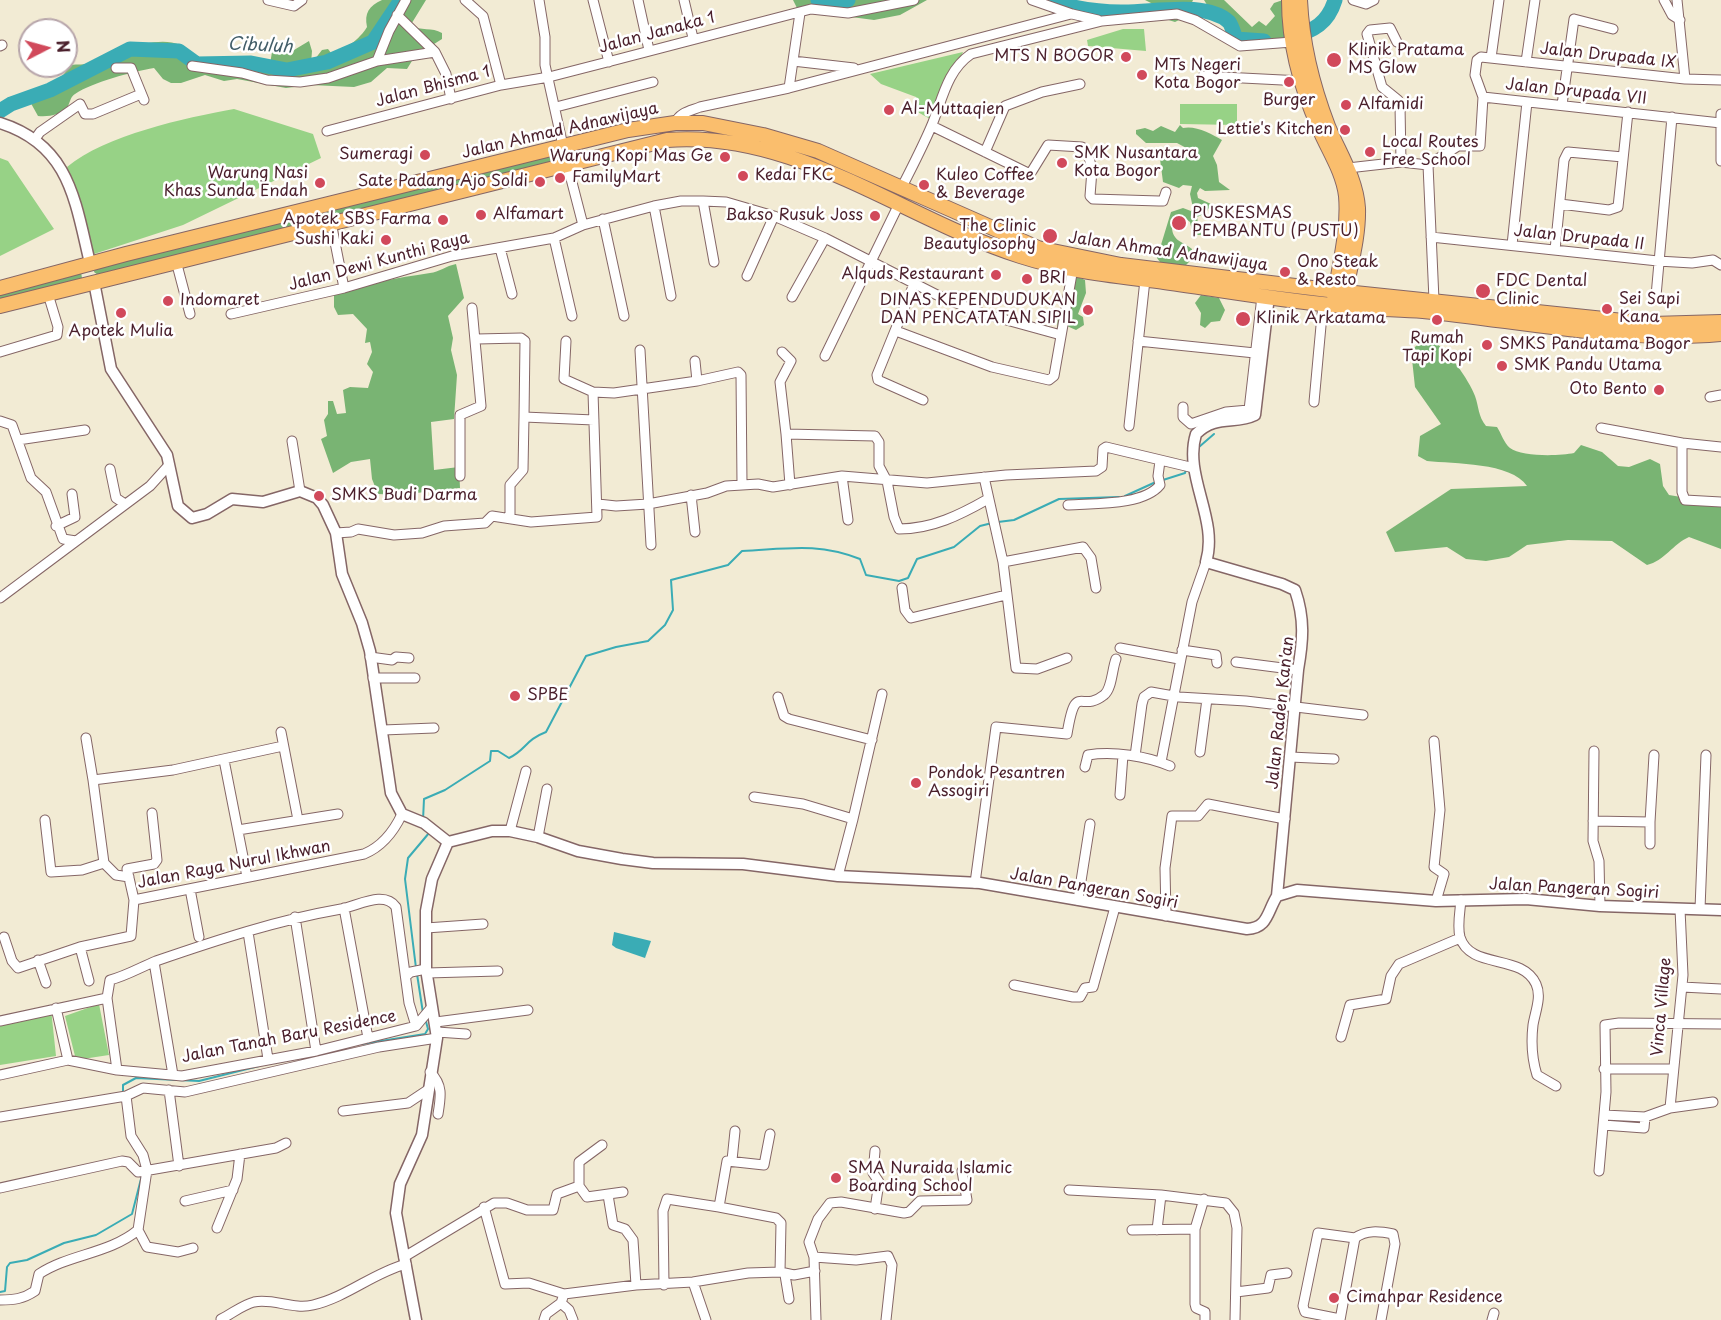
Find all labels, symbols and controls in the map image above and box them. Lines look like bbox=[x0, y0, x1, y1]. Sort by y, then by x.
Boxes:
street label: Jalan Janaka 1 bbox=[597, 8, 717, 58]
north arrow bbox=[18, 18, 78, 78]
water label: Cibuluh bbox=[227, 34, 293, 58]
text: N bbox=[51, 39, 77, 54]
street label: Jalan Drupada IX bbox=[1539, 39, 1677, 73]
place label: Klinik Pratama MS Glow bbox=[1348, 41, 1464, 79]
place label: MTS N BOGOR bbox=[994, 47, 1114, 67]
marker: MTS N BOGOR bbox=[1119, 50, 1133, 64]
marker: Klinik Pratama MS Glow bbox=[1325, 51, 1343, 69]
place label: MTs Negeri Kota Bogor bbox=[1154, 56, 1241, 94]
street label: Jalan Bhisma 1 bbox=[374, 62, 492, 112]
marker: MTs Negeri Kota Bogor bbox=[1135, 68, 1149, 82]
marker: Burger bbox=[1282, 75, 1296, 89]
street label: Jalan Drupada VII bbox=[1504, 75, 1648, 109]
place label: Burger bbox=[1263, 91, 1315, 111]
place label: Alfamidi bbox=[1358, 95, 1424, 115]
marker: Alfamidi bbox=[1339, 98, 1353, 112]
street label: Jalan Ahmad Adnawijaya bbox=[460, 99, 660, 163]
place label: Al-Muttaqien bbox=[901, 100, 1004, 120]
marker: Al-Muttaqien bbox=[882, 103, 896, 117]
place label: Lettie's Kitchen bbox=[1217, 120, 1333, 140]
marker: Lettie's Kitchen bbox=[1338, 123, 1352, 137]
place label: Local Routes Free School bbox=[1382, 133, 1478, 171]
place label: SMK Nusantara Kota Bogor bbox=[1074, 144, 1198, 182]
place label: Sumeragi bbox=[339, 145, 413, 165]
marker: Local Routes Free School bbox=[1363, 145, 1377, 159]
place label: Warung Kopi Mas Ge bbox=[550, 147, 713, 167]
marker: Sumeragi bbox=[418, 148, 432, 162]
marker: Warung Kopi Mas Ge bbox=[718, 150, 732, 164]
marker: SMK Nusantara Kota Bogor bbox=[1055, 156, 1069, 170]
place label: Warung Nasi Khas Sunda Endah bbox=[164, 164, 308, 202]
place label: Kedai FKC bbox=[755, 166, 834, 186]
place label: Kuleo Coffee & Beverage bbox=[936, 166, 1034, 204]
place label: FamilyMart bbox=[572, 168, 660, 188]
marker: Kedai FKC bbox=[736, 169, 750, 183]
marker: FamilyMart bbox=[553, 171, 567, 185]
place label: Sate Padang Ajo Soldi bbox=[358, 172, 528, 192]
marker: Sate Padang Ajo Soldi bbox=[533, 175, 547, 189]
marker: Warung Nasi Khas Sunda Endah bbox=[313, 176, 327, 190]
marker: Kuleo Coffee & Beverage bbox=[917, 178, 931, 192]
place label: PUSKESMAS PEMBANTU (PUSTU) bbox=[1192, 204, 1359, 242]
place label: Alfamart bbox=[493, 205, 564, 225]
place label: Bakso Rusuk Joss bbox=[725, 206, 863, 226]
marker: Alfamart bbox=[474, 208, 488, 222]
marker: Bakso Rusuk Joss bbox=[868, 209, 882, 223]
place label: Apotek SBS Farma bbox=[283, 210, 431, 230]
marker: Apotek SBS Farma bbox=[436, 213, 450, 227]
marker: PUSKESMAS PEMBANTU (PUSTU) bbox=[1170, 214, 1188, 232]
place label: The Clinic Beautylosophy bbox=[923, 217, 1036, 255]
street label: Jalan Drupada II bbox=[1513, 222, 1645, 254]
marker: The Clinic Beautylosophy bbox=[1041, 227, 1059, 245]
street label: Jalan Ahmad Adnawijaya bbox=[1067, 228, 1269, 276]
street label: Jalan Dewi Kunthi Raya bbox=[287, 229, 471, 295]
place label: Sushi Kaki bbox=[294, 230, 374, 250]
marker: Sushi Kaki bbox=[379, 233, 393, 247]
place label: Ono Steak & Resto bbox=[1297, 253, 1378, 291]
place label: Alquds Restaurant bbox=[841, 265, 984, 285]
marker: Ono Steak & Resto bbox=[1278, 265, 1292, 279]
marker: Alquds Restaurant bbox=[989, 268, 1003, 282]
place label: BRI bbox=[1039, 269, 1066, 289]
marker: BRI bbox=[1020, 272, 1034, 286]
place label: FDC Dental Clinic bbox=[1496, 272, 1587, 310]
marker: FDC Dental Clinic bbox=[1474, 282, 1492, 300]
place label: Sei Sapi Kana bbox=[1619, 290, 1680, 328]
place label: Indomaret bbox=[180, 291, 260, 311]
place label: DINAS KEPENDUDUKAN DAN PENCATATAN SIPIL bbox=[880, 291, 1076, 329]
marker: Indomaret bbox=[161, 294, 175, 308]
marker: Sei Sapi Kana bbox=[1600, 302, 1614, 316]
marker: DINAS KEPENDUDUKAN DAN PENCATATAN SIPIL bbox=[1081, 303, 1095, 317]
marker: Apotek Mulia bbox=[114, 306, 128, 320]
place label: Klinik Arkatama bbox=[1256, 309, 1386, 329]
marker: Klinik Arkatama bbox=[1234, 310, 1252, 328]
marker: Rumah Tapi Kopi bbox=[1430, 313, 1444, 327]
place label: Apotek Mulia bbox=[69, 322, 173, 342]
place label: Rumah Tapi Kopi bbox=[1402, 329, 1472, 367]
place label: SMKS Pandutama Bogor bbox=[1499, 335, 1690, 355]
marker: SMKS Pandutama Bogor bbox=[1480, 338, 1494, 352]
place label: SMK Pandu Utama bbox=[1514, 356, 1662, 376]
marker: SMK Pandu Utama bbox=[1495, 359, 1509, 373]
place label: Oto Bento bbox=[1569, 380, 1647, 400]
marker: Oto Bento bbox=[1652, 383, 1666, 397]
place label: SMKS Budi Darma bbox=[331, 486, 477, 506]
marker: SMKS Budi Darma bbox=[312, 489, 326, 503]
street label: Jalan Raden Kan'an bbox=[1263, 636, 1299, 790]
place label: SPBE bbox=[527, 686, 569, 706]
marker: SPBE bbox=[508, 689, 522, 703]
place label: Pondok Pesantren Assogiri bbox=[928, 764, 1065, 802]
marker: Pondok Pesantren Assogiri bbox=[909, 776, 923, 790]
street label: Jalan Raya Nurul Ikhwan bbox=[136, 837, 332, 893]
street label: Jalan Pangeran Sogiri bbox=[1008, 865, 1180, 913]
street label: Jalan Pangeran Sogiri bbox=[1488, 875, 1660, 903]
street label: Vinca Village bbox=[1648, 957, 1676, 1057]
street label: Jalan Tanah Baru Residence bbox=[180, 1007, 398, 1067]
place label: SMA Nuraida Islamic Boarding School bbox=[848, 1159, 1012, 1197]
marker: SMA Nuraida Islamic Boarding School bbox=[829, 1171, 843, 1185]
place label: Cimahpar Residence bbox=[1346, 1288, 1503, 1308]
marker: Cimahpar Residence bbox=[1327, 1291, 1341, 1305]

